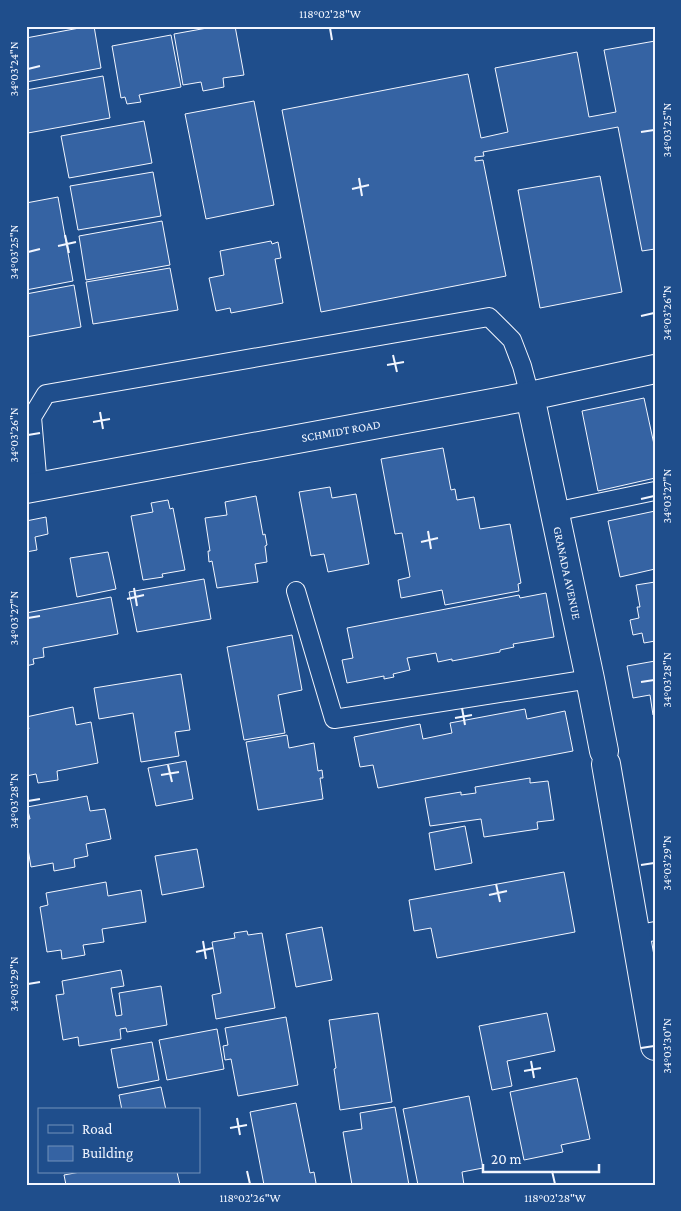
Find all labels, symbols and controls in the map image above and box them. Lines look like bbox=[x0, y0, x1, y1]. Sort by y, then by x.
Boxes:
text: 118°02'28"W bbox=[299, 7, 361, 21]
text: 34°03'24"N bbox=[7, 41, 21, 97]
text: 34°03'25"N bbox=[660, 102, 674, 158]
text: 34°03'25"N bbox=[7, 224, 21, 280]
text: 34°03'26"N bbox=[660, 285, 674, 341]
text: 34°03'26"N bbox=[7, 407, 21, 463]
street label: SCHMIDT ROAD bbox=[300, 417, 382, 445]
text: 34°03'27"N bbox=[660, 468, 674, 523]
street label: GRANADA AVENUE bbox=[550, 525, 584, 621]
text: 34°03'27"N bbox=[7, 590, 21, 645]
text: 34°03'28"N bbox=[660, 652, 674, 708]
text: 34°03'28"N bbox=[7, 773, 21, 829]
text: 34°03'29"N bbox=[660, 835, 674, 891]
text: 34°03'29"N bbox=[7, 956, 21, 1012]
text: 34°03'30"N bbox=[660, 1018, 674, 1074]
legend bbox=[38, 1108, 200, 1174]
text: Road bbox=[82, 1121, 113, 1137]
scale bar bbox=[483, 1141, 600, 1173]
text: Building bbox=[82, 1145, 133, 1162]
text: 20 m bbox=[491, 1151, 522, 1167]
text: 118°02'26"W bbox=[219, 1191, 281, 1205]
text: 118°02'28"W bbox=[524, 1191, 586, 1205]

